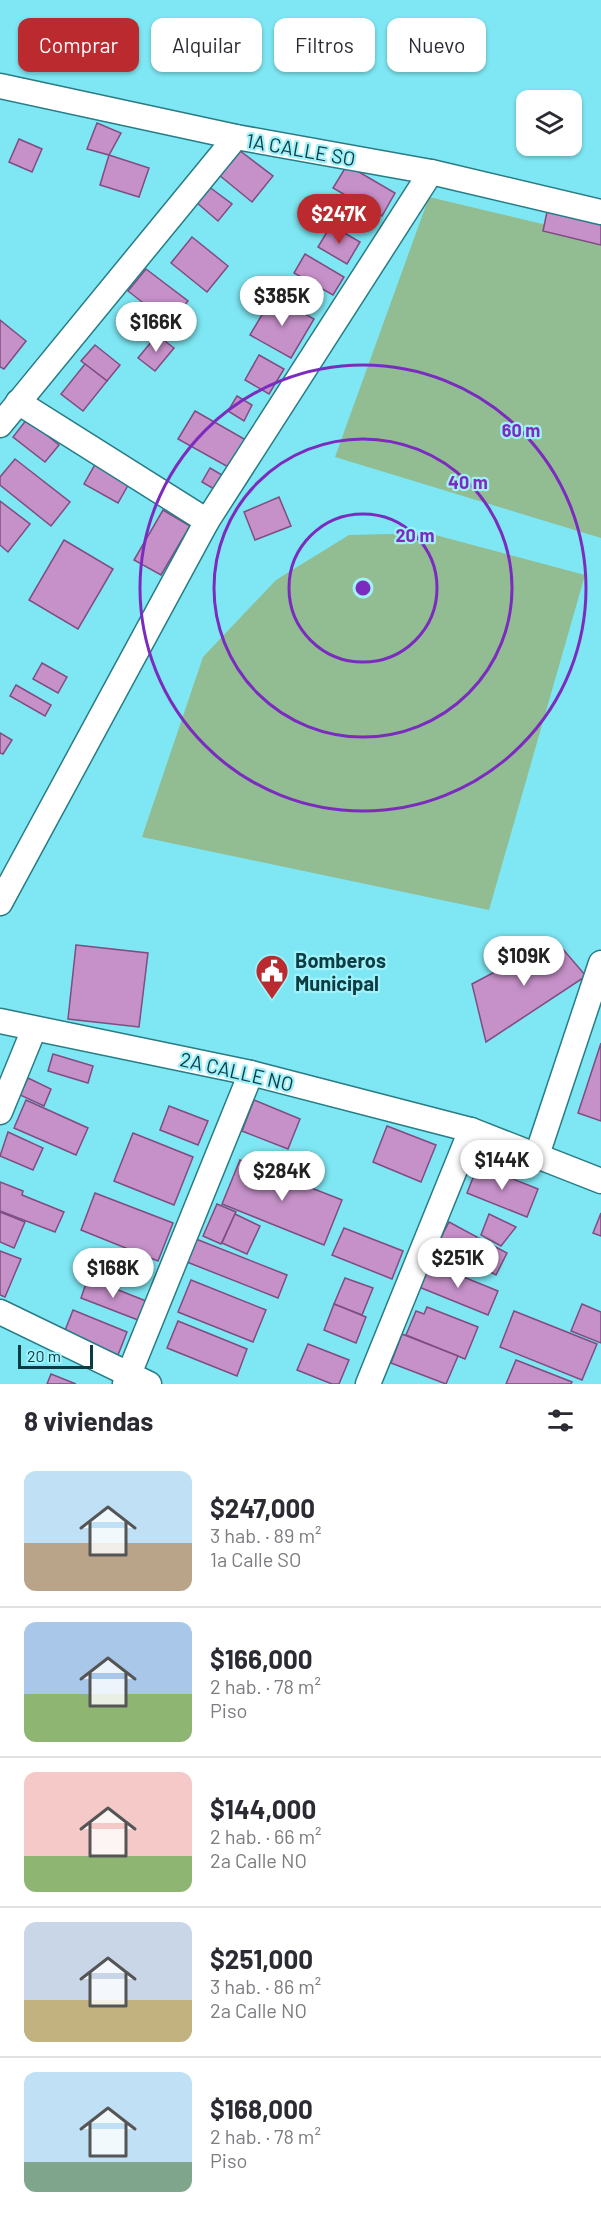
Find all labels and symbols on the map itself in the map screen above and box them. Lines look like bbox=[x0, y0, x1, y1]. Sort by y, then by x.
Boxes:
street label: 1A CALLE SO bbox=[245, 128, 357, 170]
pin: $247K bbox=[297, 194, 381, 245]
pin: $385K bbox=[240, 276, 324, 327]
pin: $166K bbox=[114, 302, 198, 353]
text: 60 m bbox=[502, 419, 540, 441]
text: 40 m bbox=[448, 471, 488, 493]
text: 20 m bbox=[396, 524, 434, 546]
centre of rings bbox=[353, 578, 373, 598]
pin: $109K bbox=[482, 936, 566, 987]
place label: Bomberos Municipal bbox=[295, 948, 386, 995]
public building icon: Bomberos Municipal bbox=[254, 953, 290, 1000]
street label: 2A CALLE NO bbox=[178, 1046, 296, 1096]
pin: $144K bbox=[460, 1140, 544, 1191]
pin: $284K bbox=[240, 1151, 324, 1202]
pin: $251K bbox=[416, 1238, 500, 1289]
pin: $168K bbox=[71, 1248, 155, 1299]
scale bar bbox=[18, 1342, 93, 1370]

